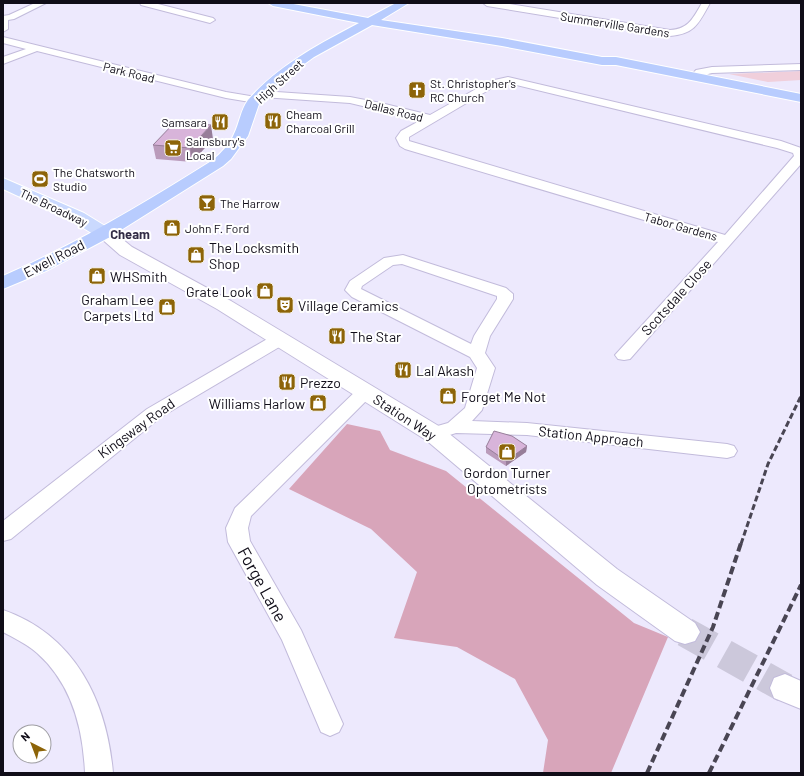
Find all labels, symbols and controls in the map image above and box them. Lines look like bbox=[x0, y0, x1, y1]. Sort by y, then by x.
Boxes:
street label: Summerville Gardens bbox=[559, 8, 671, 40]
street label: High Street bbox=[252, 56, 306, 106]
street label: Park Road bbox=[102, 59, 156, 85]
place label: St. Christopher's RC Church bbox=[430, 76, 516, 104]
church icon: St. Christopher's RC Church bbox=[407, 80, 427, 100]
street label: Dallas Road bbox=[363, 96, 425, 124]
place label: Cheam Charcoal Grill bbox=[286, 107, 355, 135]
restaurant icon: Cheam Charcoal Grill bbox=[263, 111, 283, 131]
restaurant icon: Samsara bbox=[210, 112, 230, 132]
place label: Samsara bbox=[162, 115, 207, 129]
place label: Sainsbury's Local bbox=[186, 134, 245, 162]
supermarket icon: Sainsbury's Local bbox=[163, 138, 183, 158]
place label: The Chatsworth Studio bbox=[53, 165, 135, 193]
sports icon: The Chatsworth Studio bbox=[30, 169, 50, 189]
street label: The Broadway bbox=[18, 185, 91, 229]
bar icon: The Harrow bbox=[197, 193, 217, 213]
place label: The Harrow bbox=[220, 196, 280, 210]
street label: Tabor Gardens bbox=[643, 209, 719, 243]
shop icon: John F. Ford bbox=[162, 218, 182, 238]
place label: John F. Ford bbox=[185, 221, 249, 235]
district label: Cheam bbox=[110, 226, 150, 242]
street label: Ewell Road bbox=[21, 235, 87, 281]
place label: The Locksmith Shop bbox=[209, 239, 299, 272]
shop icon: The Locksmith Shop bbox=[186, 245, 206, 265]
street label: Scotsdale Close bbox=[637, 255, 715, 339]
shop icon: WHSmith bbox=[87, 266, 107, 286]
place label: WHSmith bbox=[110, 268, 167, 285]
shop icon: Grate Look bbox=[255, 281, 275, 301]
place label: Grate Look bbox=[186, 283, 252, 300]
place label: Graham Lee Carpets Ltd bbox=[81, 291, 154, 324]
theatre icon: Village Ceramics bbox=[275, 295, 295, 315]
shop icon: Graham Lee Carpets Ltd bbox=[157, 297, 177, 317]
place label: Village Ceramics bbox=[298, 297, 399, 314]
restaurant icon: The Star bbox=[327, 326, 347, 346]
place label: The Star bbox=[350, 328, 401, 345]
restaurant icon: Lal Akash bbox=[393, 360, 413, 380]
place label: Lal Akash bbox=[416, 362, 474, 379]
restaurant icon: Prezzo bbox=[277, 372, 297, 392]
place label: Prezzo bbox=[300, 374, 341, 391]
shop icon: Forget Me Not bbox=[438, 386, 458, 406]
place label: Forget Me Not bbox=[461, 388, 546, 405]
street label: Station Way bbox=[370, 390, 440, 444]
shop icon: Williams Harlow bbox=[308, 393, 328, 413]
street label: Kingsway Road bbox=[94, 394, 178, 462]
place label: Williams Harlow bbox=[209, 395, 305, 412]
street label: Station Approach bbox=[538, 422, 644, 450]
shop icon: Gordon Turner Optometrists bbox=[497, 442, 517, 462]
place label: Gordon Turner Optometrists bbox=[464, 464, 550, 497]
street label: Forge Lane bbox=[234, 543, 292, 625]
north arrow bbox=[12, 724, 52, 764]
text: N bbox=[18, 729, 32, 743]

